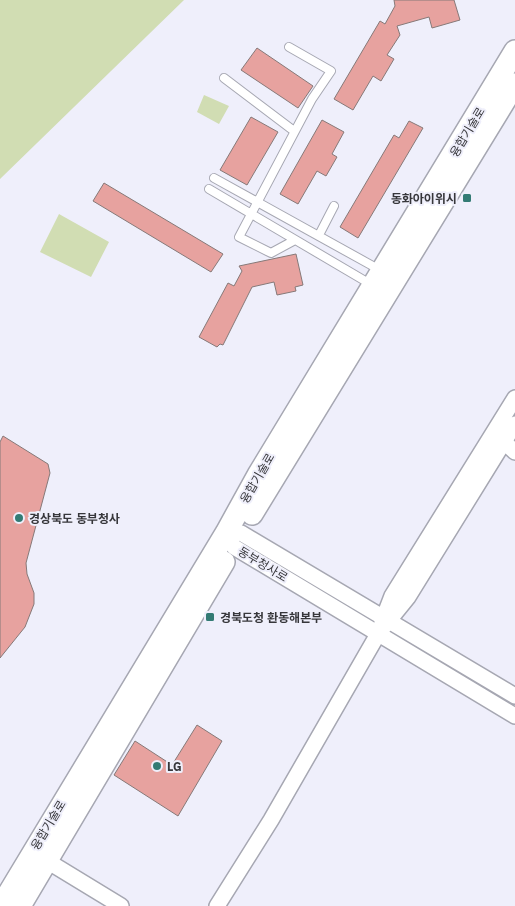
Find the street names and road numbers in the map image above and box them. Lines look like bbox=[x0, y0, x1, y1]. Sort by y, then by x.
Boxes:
street label: 융합기술로 bbox=[446, 104, 488, 160]
street label: 융합기술로 bbox=[237, 450, 277, 506]
street label: 동부청사로 bbox=[235, 543, 291, 585]
street label: 융합기술로 bbox=[27, 797, 69, 853]

